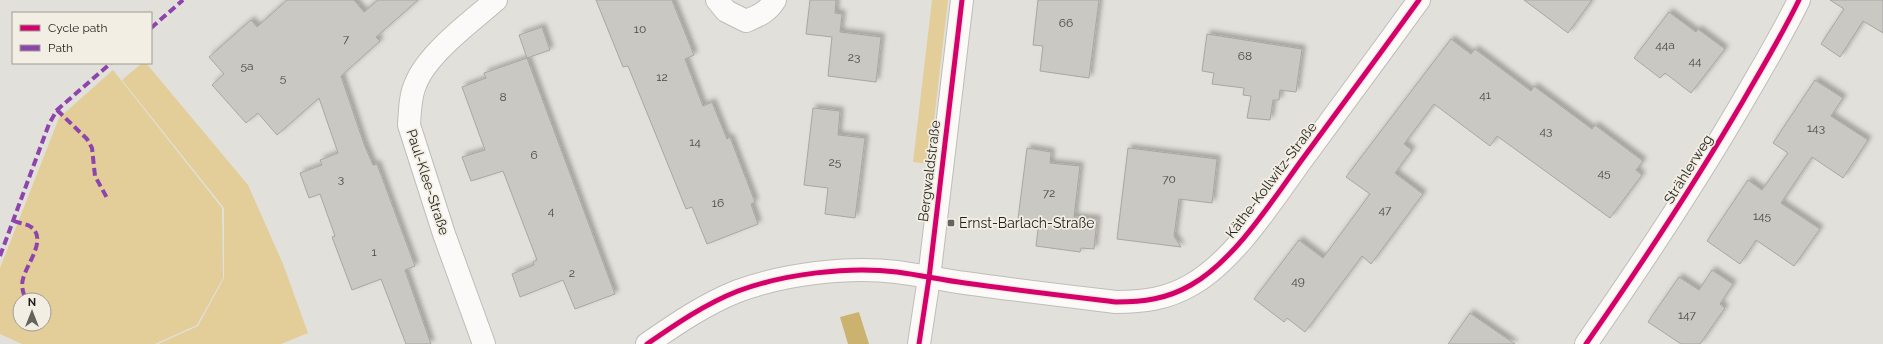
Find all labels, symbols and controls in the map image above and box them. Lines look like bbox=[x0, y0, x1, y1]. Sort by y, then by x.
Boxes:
legend bbox=[12, 12, 152, 64]
house number: 66 bbox=[1059, 16, 1073, 30]
text: Cycle path bbox=[48, 21, 107, 35]
house number: 10 bbox=[634, 22, 646, 36]
house number: 7 bbox=[343, 32, 350, 46]
house number: 44a bbox=[1655, 38, 1675, 52]
text: Path bbox=[48, 41, 73, 55]
house number: 68 bbox=[1238, 49, 1252, 63]
house number: 23 bbox=[848, 50, 860, 64]
house number: 44 bbox=[1688, 54, 1702, 68]
house number: 5a bbox=[240, 59, 254, 73]
house number: 12 bbox=[656, 70, 668, 84]
house number: 5 bbox=[280, 71, 287, 85]
house number: 41 bbox=[1479, 88, 1491, 102]
house number: 8 bbox=[499, 90, 507, 104]
street label: Bergwaldstraße bbox=[915, 119, 943, 223]
street label: Käthe-Kollwitz-Straße bbox=[1222, 119, 1320, 241]
house number: 143 bbox=[1807, 121, 1825, 135]
house number: 43 bbox=[1540, 124, 1552, 138]
street label: Paul-Klee-Straße bbox=[403, 127, 453, 237]
street label: Strählerweg bbox=[1660, 131, 1716, 207]
house number: 14 bbox=[689, 135, 701, 149]
house number: 6 bbox=[530, 148, 538, 162]
house number: 25 bbox=[829, 155, 842, 169]
house number: 45 bbox=[1597, 166, 1611, 180]
house number: 3 bbox=[338, 172, 344, 186]
house number: 70 bbox=[1162, 172, 1176, 186]
house number: 72 bbox=[1043, 186, 1055, 200]
house number: 16 bbox=[712, 196, 724, 210]
house number: 47 bbox=[1379, 203, 1392, 217]
house number: 4 bbox=[548, 204, 555, 218]
house number: 145 bbox=[1753, 209, 1772, 223]
place label: Ernst-Barlach-Straße bbox=[959, 215, 1094, 231]
marker: Ernst-Barlach-Straße bbox=[946, 218, 956, 228]
house number: 1 bbox=[371, 245, 377, 259]
house number: 2 bbox=[569, 266, 575, 280]
house number: 49 bbox=[1291, 274, 1305, 288]
north arrow bbox=[12, 292, 52, 332]
text: N bbox=[28, 296, 36, 309]
house number: 147 bbox=[1678, 308, 1697, 322]

